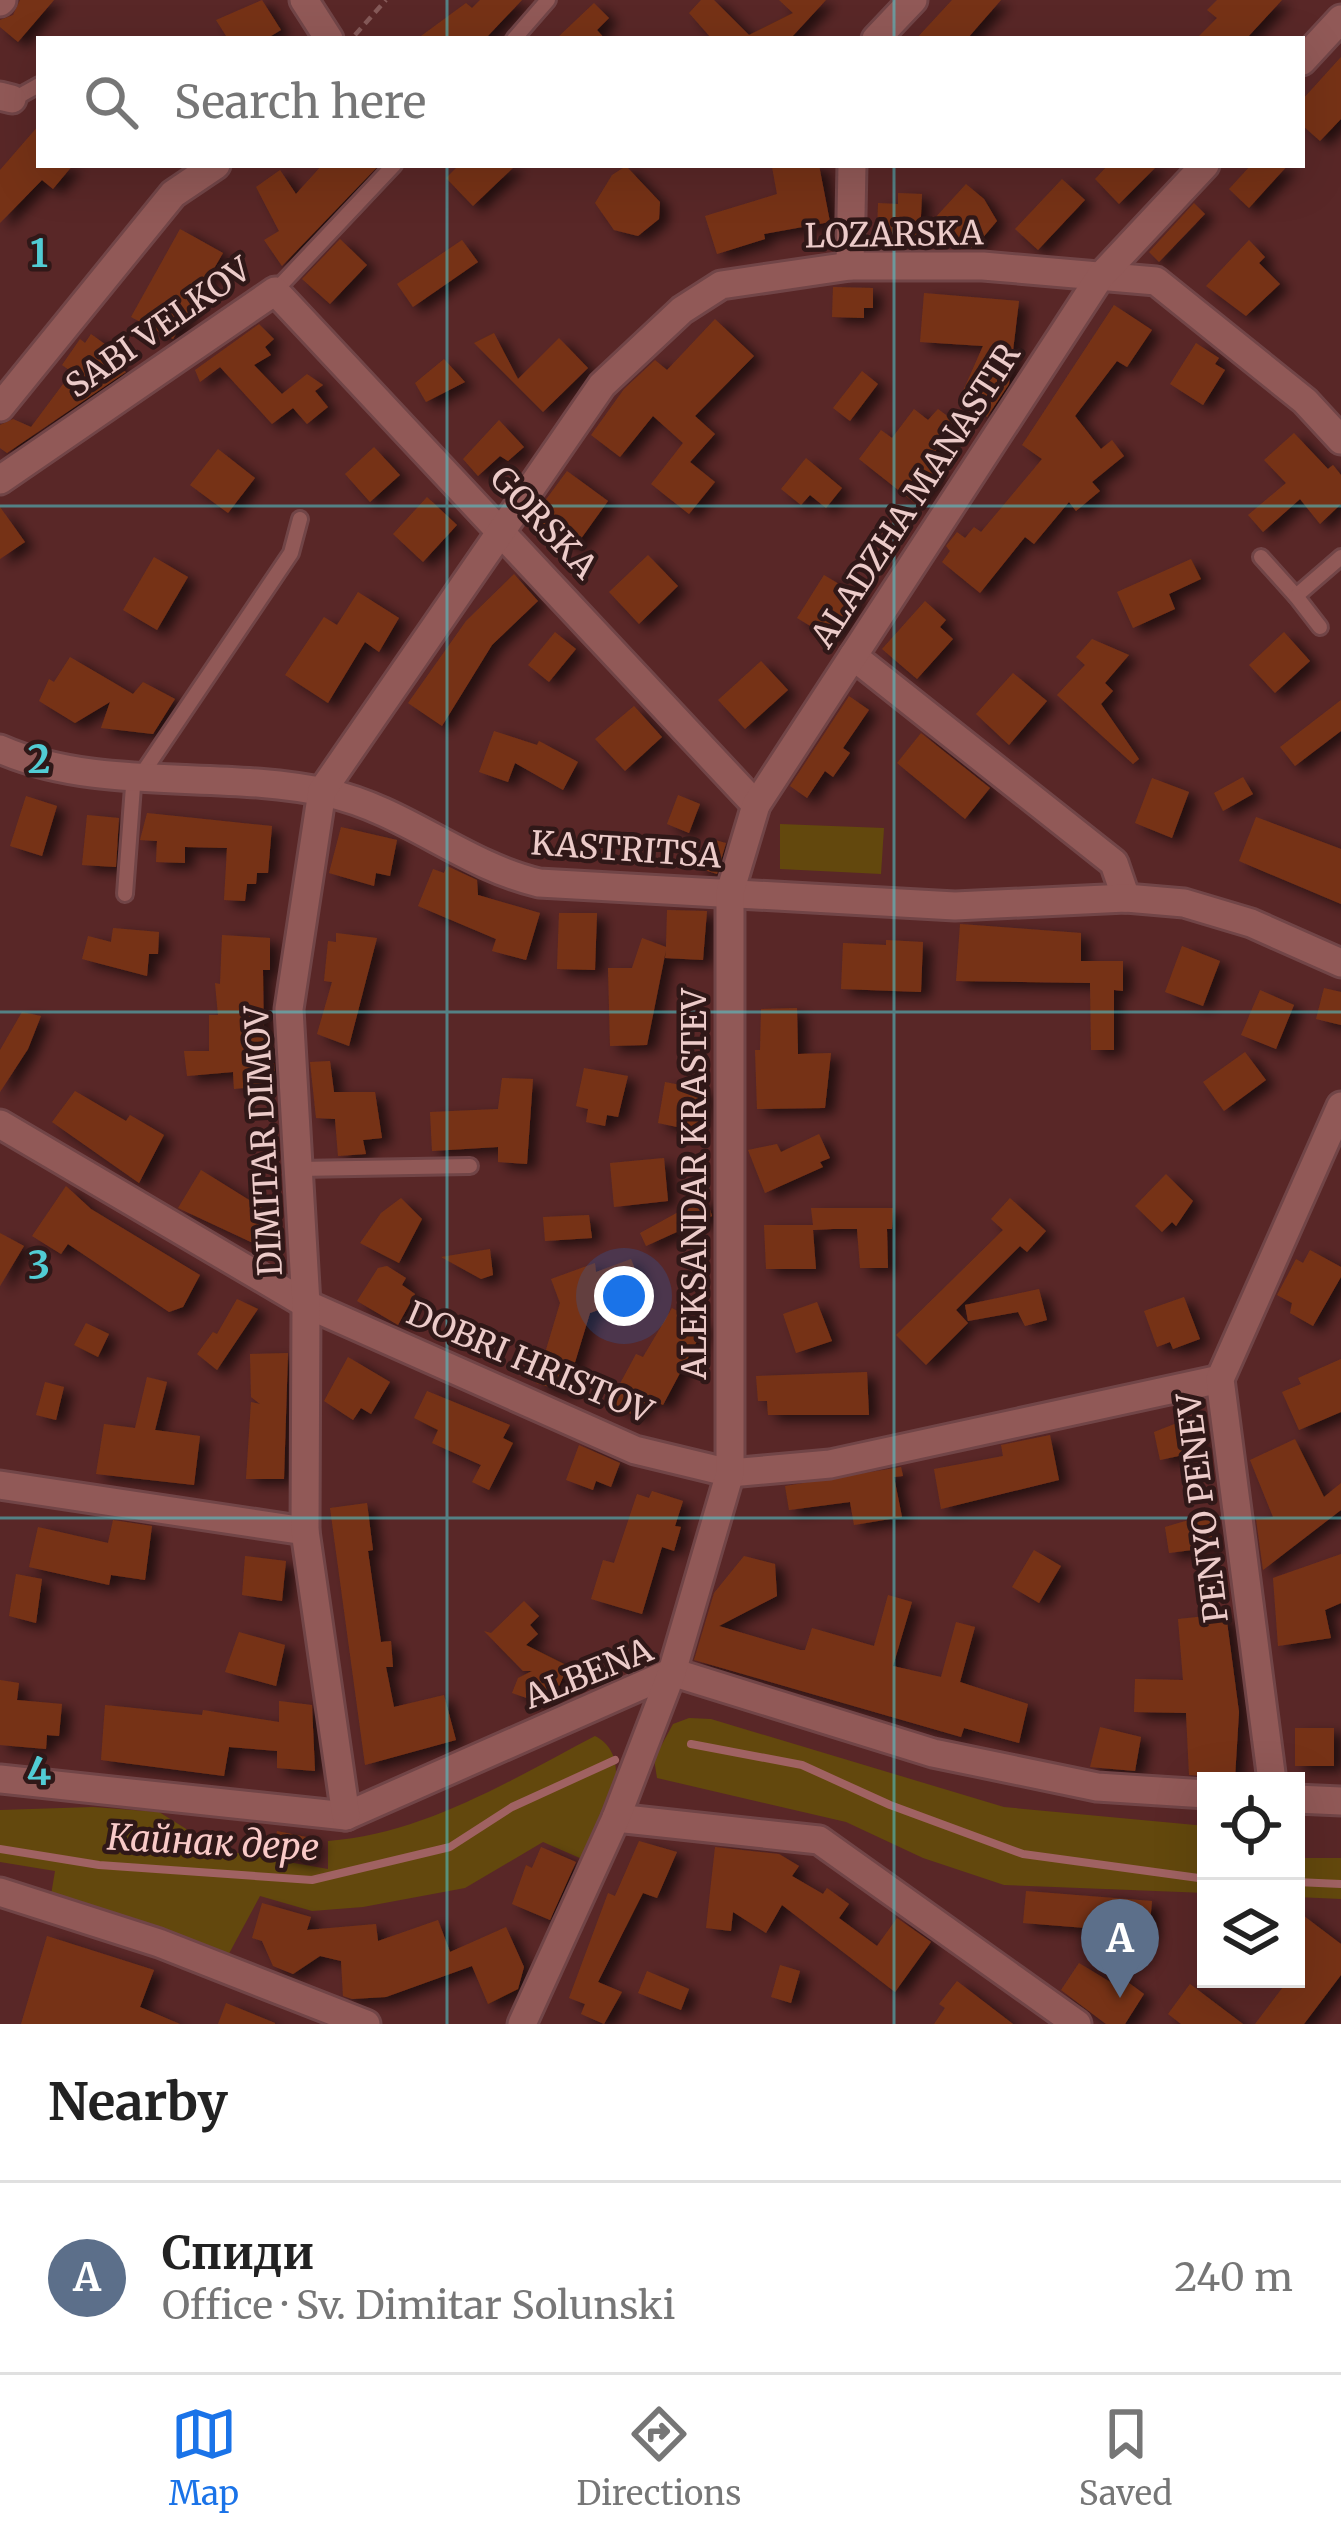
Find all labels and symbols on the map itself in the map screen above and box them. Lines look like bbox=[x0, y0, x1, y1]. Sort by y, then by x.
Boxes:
street label: LOZARSKA bbox=[804, 212, 985, 257]
text: 1 bbox=[30, 229, 48, 278]
street label: SABI VELKOV bbox=[58, 248, 260, 406]
street label: ALADZHA MANASTIR bbox=[801, 336, 1029, 656]
street label: GORSKA bbox=[481, 458, 606, 587]
text: 2 bbox=[28, 735, 50, 784]
street label: KASTRITSA bbox=[529, 822, 723, 877]
street label: ALEKSANDAR KRASTEV bbox=[674, 987, 715, 1380]
street label: DIMITAR DIMOV bbox=[236, 1004, 291, 1277]
text: 3 bbox=[28, 1241, 50, 1290]
your location bbox=[594, 1266, 654, 1326]
street label: DOBRI HRISTOV bbox=[401, 1292, 660, 1433]
street label: PENYO PENEV bbox=[1168, 1390, 1237, 1625]
street label: ALBENA bbox=[517, 1629, 659, 1718]
text: 4 bbox=[27, 1747, 52, 1796]
water label: Кайнак дере bbox=[106, 1814, 320, 1871]
pin: A bbox=[1081, 1899, 1159, 1998]

